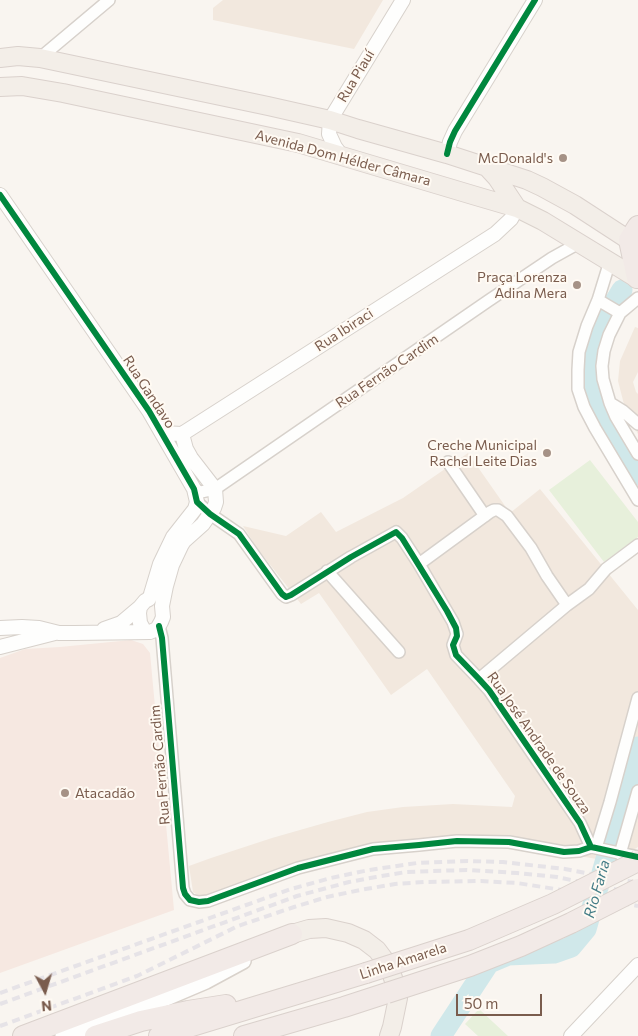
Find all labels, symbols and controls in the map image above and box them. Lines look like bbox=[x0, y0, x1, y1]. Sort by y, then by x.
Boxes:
street label: Rua Piauí bbox=[334, 47, 378, 105]
street label: Avenida Dom Hélder Câmara bbox=[253, 126, 433, 190]
place label: McDonald's bbox=[478, 150, 553, 166]
marker: McDonald's bbox=[557, 152, 569, 164]
place label: Praça Lorenza Adina Mera bbox=[477, 269, 567, 302]
marker: Praça Lorenza Adina Mera bbox=[571, 279, 583, 291]
street label: Rua Ibiraci bbox=[312, 305, 376, 355]
street label: Rua Fernão Cardim bbox=[332, 330, 442, 412]
street label: Rua Gandavo bbox=[119, 353, 179, 431]
place label: Creche Municipal Rachel Leite Dias bbox=[427, 437, 537, 470]
marker: Creche Municipal Rachel Leite Dias bbox=[541, 447, 553, 459]
street label: Rua José Andrade de Souza bbox=[484, 669, 594, 817]
street label: Rua Fernão Cardim bbox=[146, 704, 174, 826]
place label: Atacadão bbox=[75, 785, 135, 801]
marker: Atacadão bbox=[59, 787, 71, 799]
water label: Rio Faria bbox=[580, 858, 614, 920]
street label: Linha Amarela bbox=[357, 939, 449, 983]
north arrow bbox=[20, 966, 70, 1016]
scale bar bbox=[458, 984, 544, 1016]
text: 50 m bbox=[464, 994, 498, 1012]
text: N bbox=[41, 997, 53, 1015]

